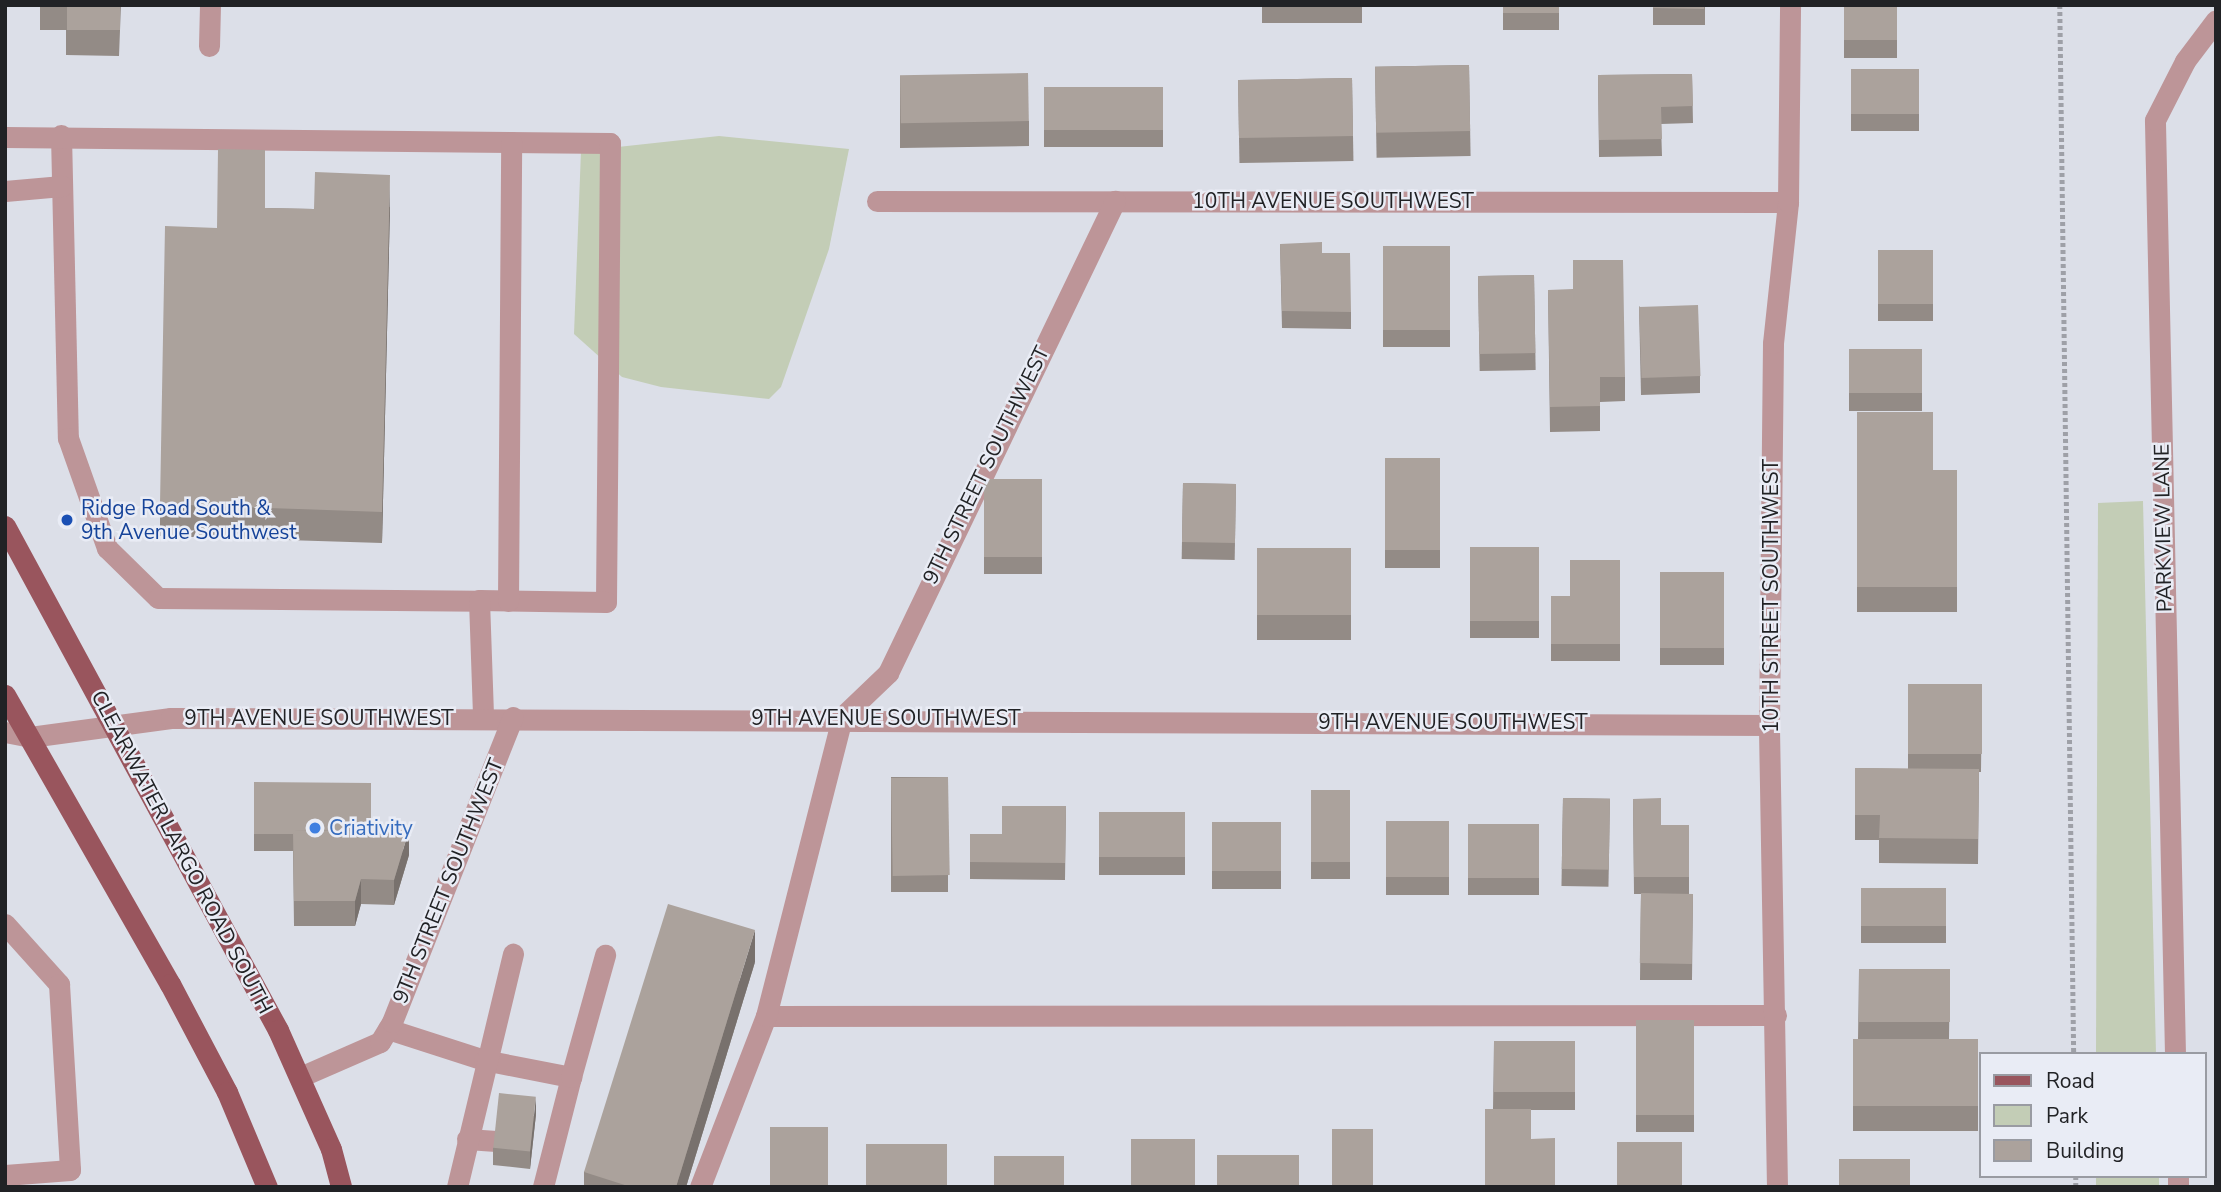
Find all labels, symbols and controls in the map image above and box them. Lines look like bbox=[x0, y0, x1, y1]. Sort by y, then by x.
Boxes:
street label: 10TH AVENUE SOUTHWEST bbox=[1192, 188, 1474, 214]
street label: 9TH STREET SOUTHWEST bbox=[917, 342, 1055, 588]
street label: PARKVIEW LANE bbox=[2149, 444, 2177, 612]
street label: 10TH STREET SOUTHWEST bbox=[1758, 459, 1784, 733]
place label: Ridge Road South & 9th Avenue Southwest bbox=[81, 495, 297, 545]
marker: Ridge Road South & 9th Avenue Southwest bbox=[59, 512, 75, 528]
street label: CLEARWATER LARGO ROAD SOUTH bbox=[86, 686, 278, 1018]
street label: 9TH AVENUE SOUTHWEST bbox=[184, 705, 454, 731]
street label: 9TH AVENUE SOUTHWEST bbox=[751, 705, 1021, 731]
street label: 9TH AVENUE SOUTHWEST bbox=[1318, 709, 1588, 735]
street label: 9TH STREET SOUTHWEST bbox=[387, 755, 509, 1007]
place label: Criativity bbox=[329, 815, 413, 841]
marker: Criativity bbox=[307, 820, 323, 836]
legend bbox=[1980, 1052, 2207, 1178]
text: Road bbox=[2046, 1067, 2095, 1095]
text: Park bbox=[2046, 1102, 2088, 1130]
text: Building bbox=[2046, 1137, 2124, 1165]

